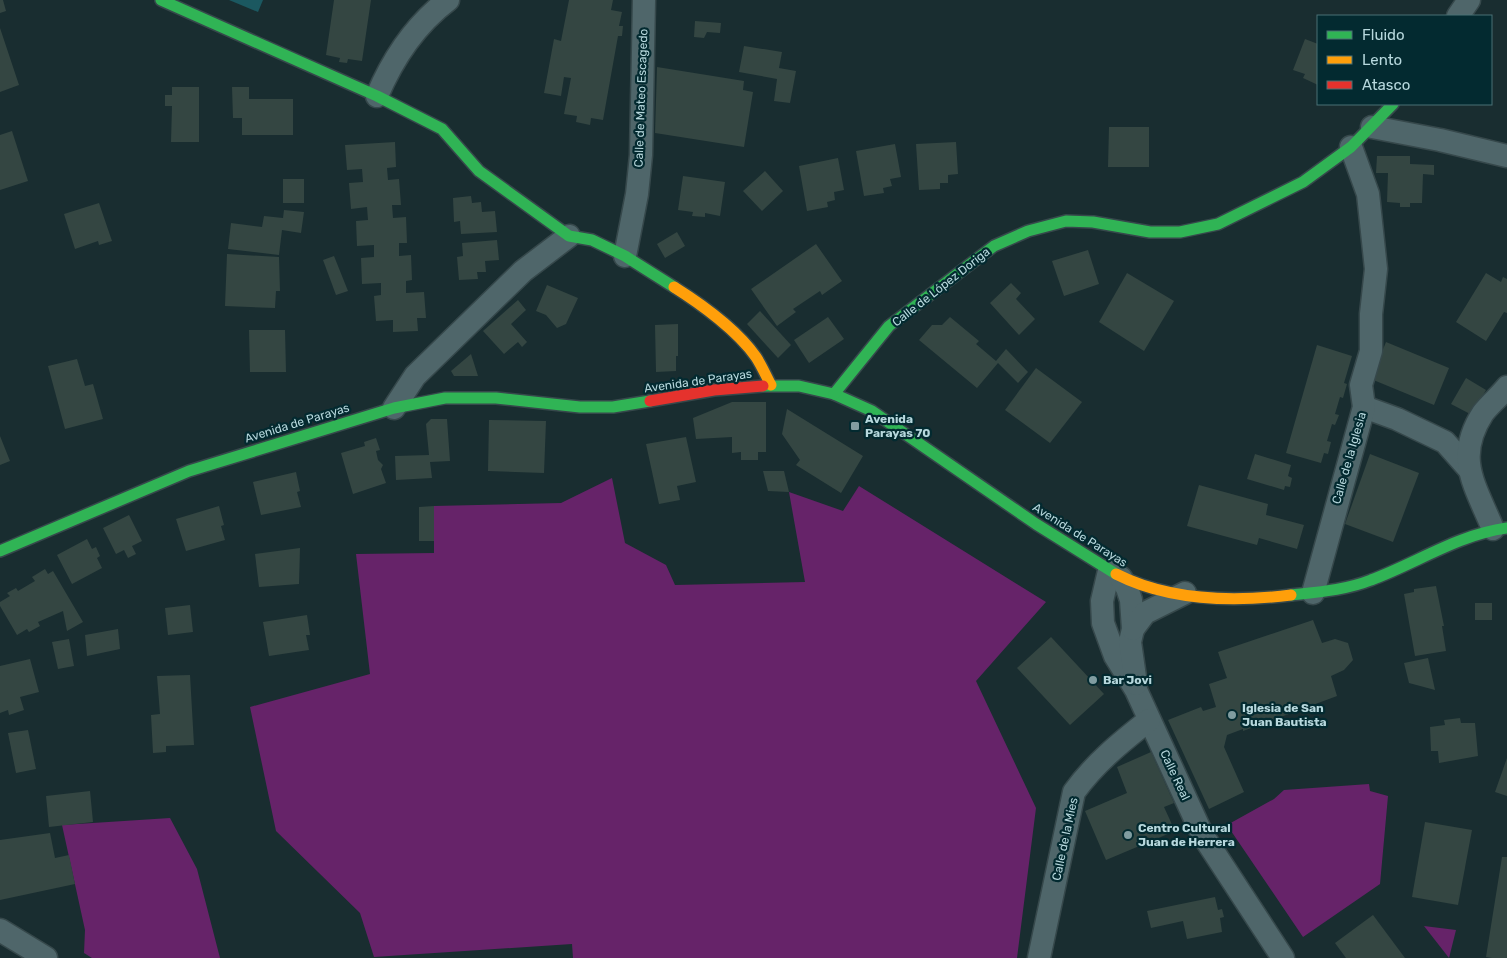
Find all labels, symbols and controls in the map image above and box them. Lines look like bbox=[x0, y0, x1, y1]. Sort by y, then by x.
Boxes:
legend bbox=[1317, 15, 1492, 105]
text: Fluido bbox=[1362, 26, 1405, 44]
street label: Calle de Mateo Escagedo bbox=[632, 28, 650, 168]
text: Lento bbox=[1362, 51, 1402, 69]
text: Atasco bbox=[1362, 76, 1410, 94]
street label: Calle de López Doriga bbox=[890, 245, 992, 329]
street label: Avenida de Parayas bbox=[643, 366, 753, 396]
street label: Avenida de Parayas bbox=[243, 400, 351, 446]
street label: Calle de la Iglesia bbox=[1329, 410, 1369, 506]
place label: Avenida Parayas 70 bbox=[865, 412, 930, 440]
marker: Avenida Parayas 70 bbox=[849, 420, 861, 432]
street label: Avenida de Parayas bbox=[1030, 500, 1130, 570]
place label: Bar Jovi bbox=[1103, 673, 1152, 687]
marker: Bar Jovi bbox=[1087, 674, 1099, 686]
place label: Iglesia de San Juan Bautista bbox=[1242, 701, 1327, 729]
marker: Iglesia de San Juan Bautista bbox=[1226, 709, 1238, 721]
street label: Calle Real bbox=[1157, 748, 1193, 803]
street label: Calle de la Mies bbox=[1049, 796, 1081, 882]
place label: Centro Cultural Juan de Herrera bbox=[1138, 821, 1235, 849]
marker: Centro Cultural Juan de Herrera bbox=[1122, 829, 1134, 841]

